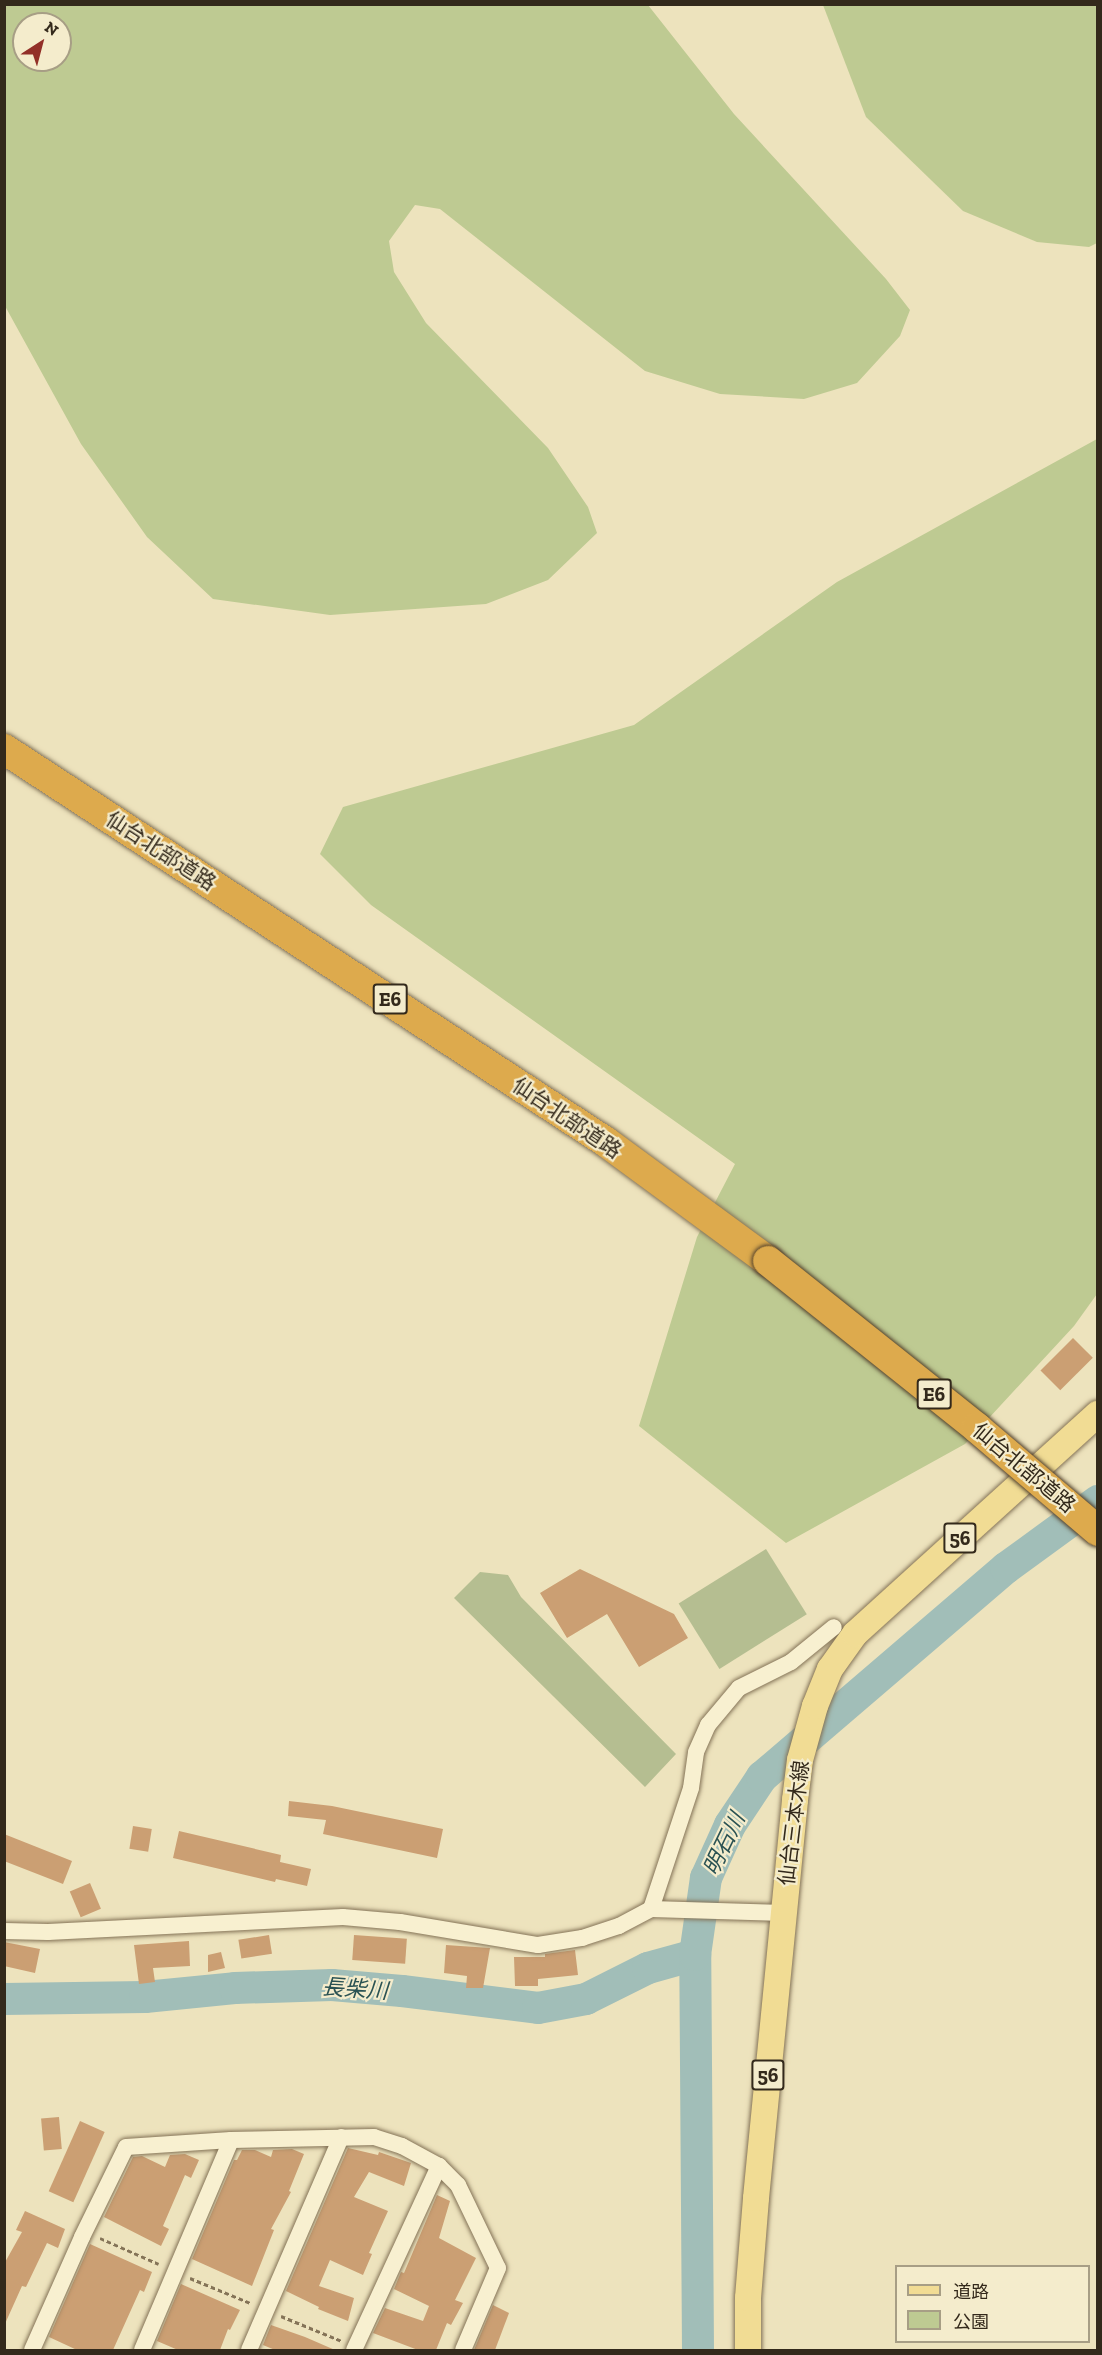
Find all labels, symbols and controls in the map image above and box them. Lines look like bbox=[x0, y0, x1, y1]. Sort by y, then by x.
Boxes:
north arrow bbox=[12, 12, 72, 72]
text: N bbox=[41, 17, 62, 40]
street label: 仙台北部道路 bbox=[101, 806, 221, 896]
road number: E6 bbox=[372, 982, 408, 1016]
street label: 仙台北部道路 bbox=[508, 1072, 626, 1164]
road number: E6 bbox=[916, 1377, 952, 1411]
street label: 仙台北部道路 bbox=[968, 1418, 1080, 1518]
road number: 56 bbox=[942, 1521, 978, 1555]
street label: 仙台三本木線 bbox=[774, 1759, 814, 1887]
water label: 明石川 bbox=[698, 1809, 750, 1879]
water label: 長柴川 bbox=[321, 1974, 389, 2004]
road number: 56 bbox=[750, 2058, 786, 2092]
legend bbox=[895, 2265, 1090, 2343]
text: 道路 bbox=[953, 2281, 989, 2303]
text: 公園 bbox=[953, 2311, 989, 2333]

